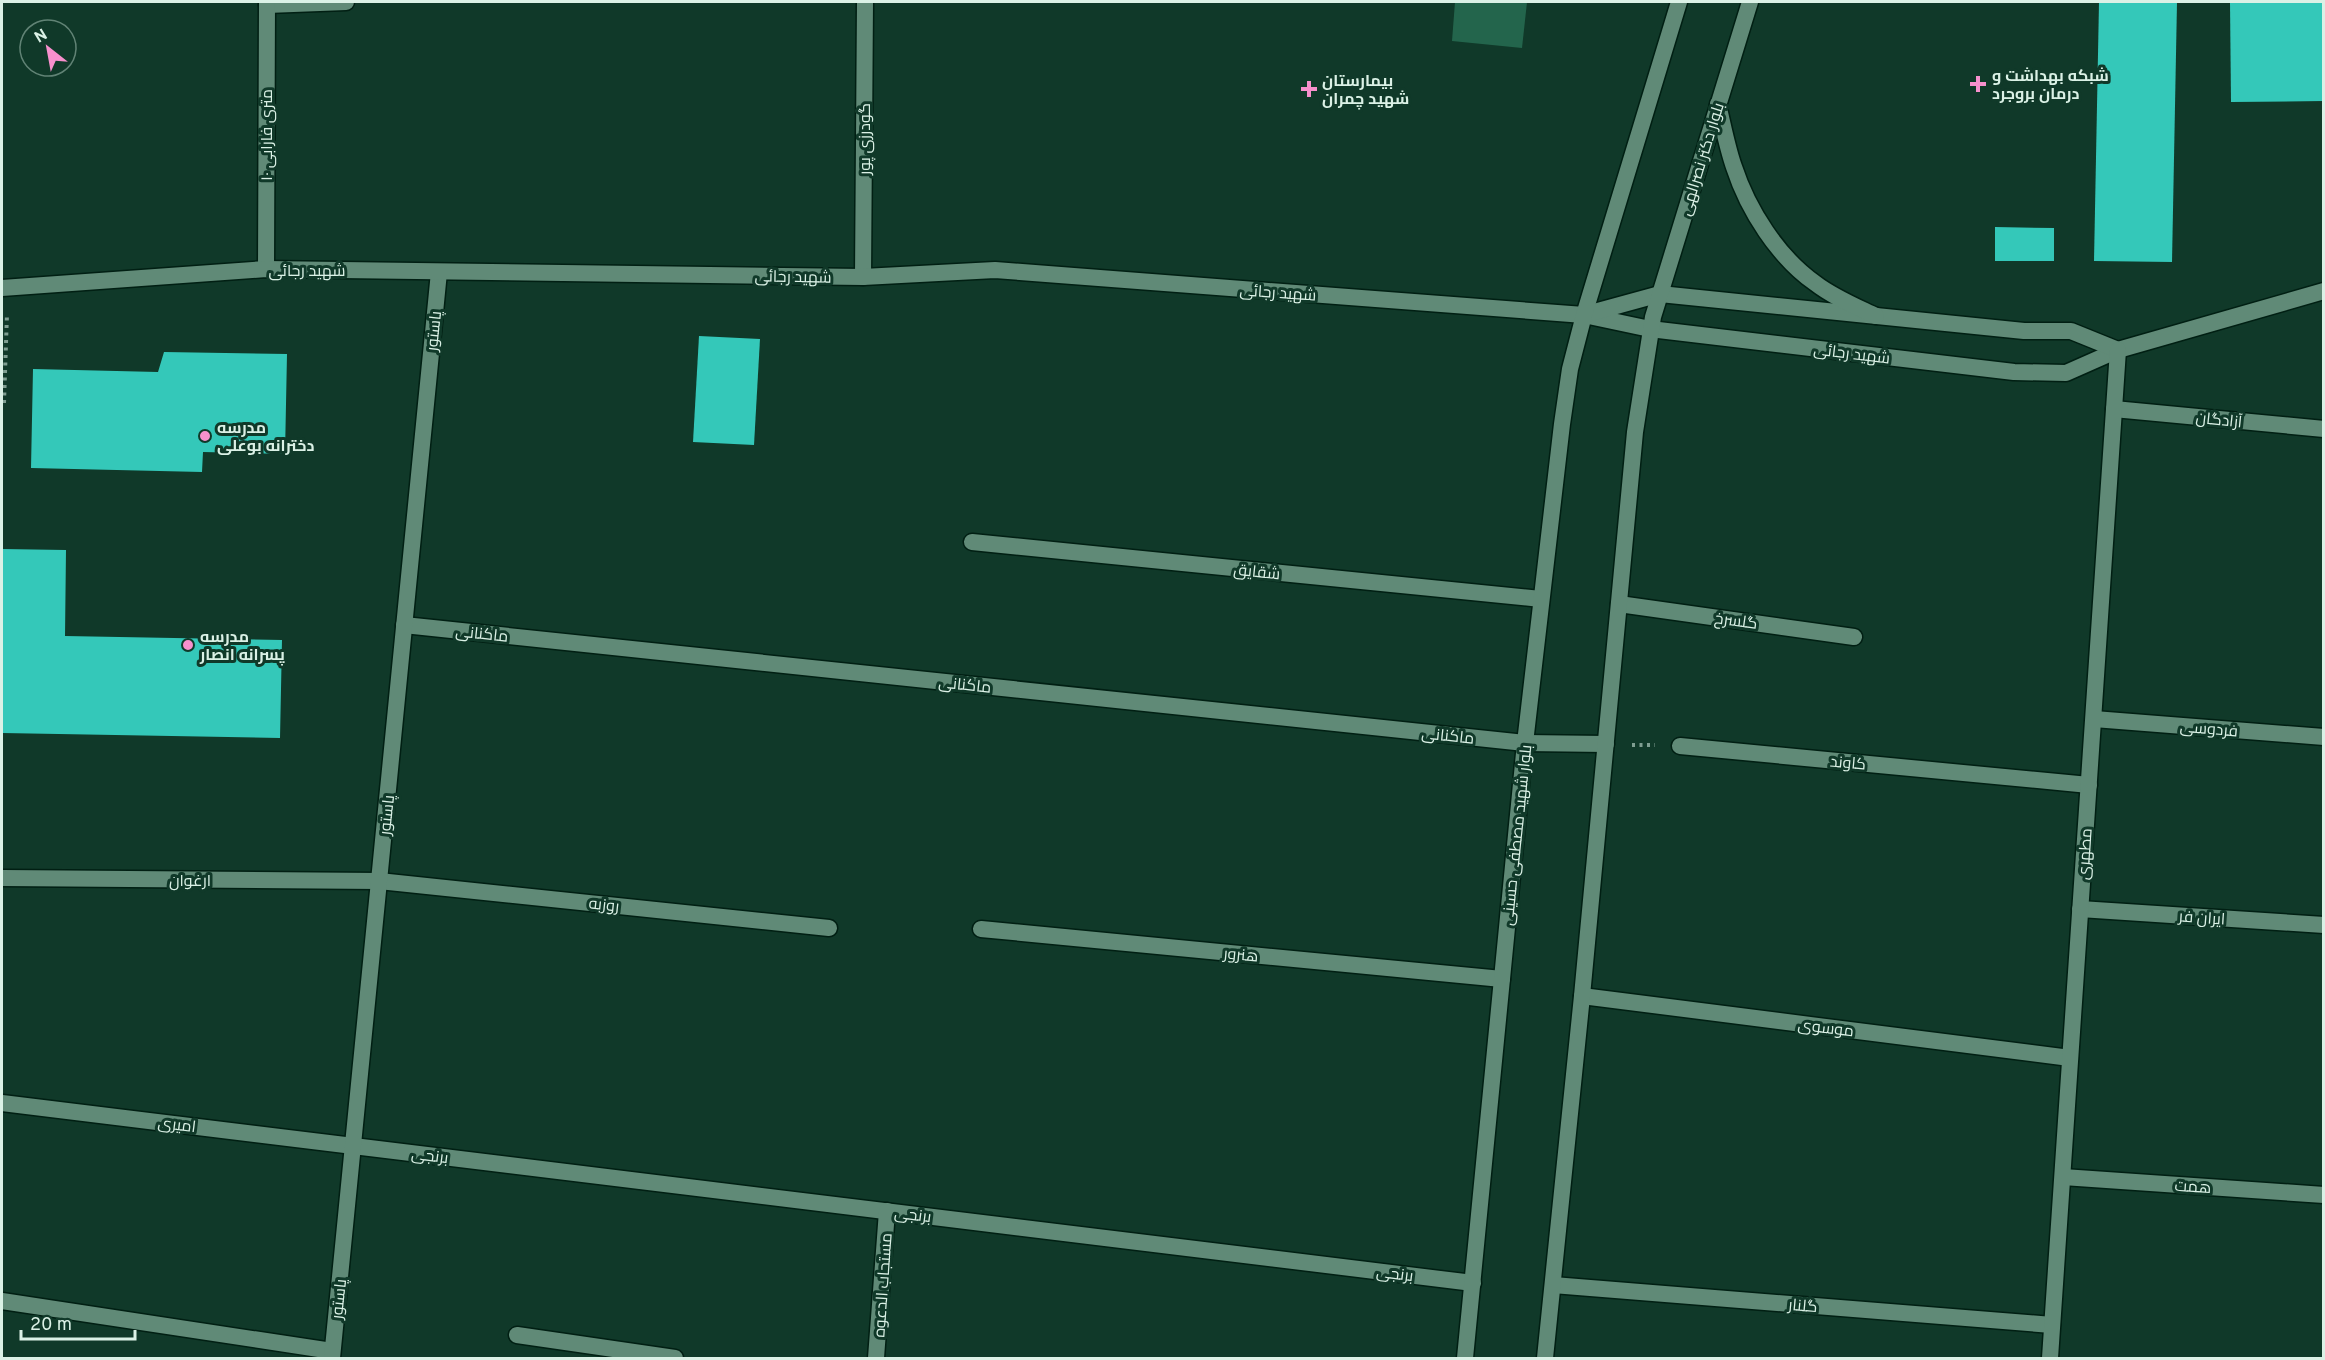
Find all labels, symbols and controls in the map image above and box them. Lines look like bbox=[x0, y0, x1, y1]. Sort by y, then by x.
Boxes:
north arrow bbox=[18, 18, 78, 78]
text: N bbox=[31, 25, 51, 48]
place label: شبکه بهداشت و درمان بروجرد bbox=[1992, 67, 2109, 105]
place label: بیمارستان شهید چمران bbox=[1322, 72, 1409, 110]
marker: شبکه بهداشت و درمان بروجرد bbox=[1969, 75, 1987, 93]
marker: بیمارستان شهید چمران bbox=[1300, 80, 1318, 98]
street label: ۱۰ متری فارابی bbox=[258, 89, 278, 181]
street label: بلوار دکتر نصرالهی bbox=[1676, 101, 1730, 219]
street label: گودرزی پور bbox=[856, 103, 876, 176]
street label: شهید رجائی bbox=[268, 262, 346, 282]
street label: شهید رجائی bbox=[754, 267, 832, 289]
street label: شهید رجائی bbox=[1239, 281, 1317, 307]
street label: پاستور bbox=[423, 309, 447, 353]
street label: شهید رجائی bbox=[1812, 340, 1891, 370]
street label: آزادگان bbox=[2195, 409, 2244, 433]
place label: مدرسه دخترانه بوعلی bbox=[217, 419, 314, 457]
marker: مدرسه دخترانه بوعلی bbox=[198, 429, 212, 443]
street label: شقایق bbox=[1232, 561, 1281, 585]
street label: گلسرخ bbox=[1713, 609, 1759, 635]
street label: ماکنانی bbox=[454, 622, 509, 648]
place label: مدرسه پسرانه انصار bbox=[199, 628, 285, 666]
marker: مدرسه پسرانه انصار bbox=[181, 638, 195, 652]
street label: ماکنانی bbox=[937, 673, 992, 699]
street label: فردوسی bbox=[2179, 717, 2239, 742]
street label: ماکنانی bbox=[1420, 724, 1475, 750]
street label: بلوار شهید مصطفی حسینی bbox=[1499, 744, 1537, 927]
street label: کاوند bbox=[1829, 752, 1867, 776]
street label: پاستور bbox=[376, 793, 400, 837]
street label: مطهری bbox=[2074, 828, 2098, 881]
street label: ارغوان bbox=[169, 872, 211, 892]
street label: روزبه bbox=[588, 894, 620, 918]
street label: ایران فر bbox=[2177, 907, 2226, 931]
street label: هنرور bbox=[1221, 944, 1259, 967]
street label: موسوی bbox=[1797, 1016, 1855, 1042]
street label: امیری bbox=[156, 1114, 197, 1138]
street label: برنجی bbox=[410, 1145, 449, 1169]
street label: همت bbox=[2174, 1177, 2212, 1199]
street label: برنجی bbox=[893, 1204, 932, 1228]
street label: مستجاب الدعوه bbox=[870, 1232, 898, 1338]
street label: برنجی bbox=[1375, 1263, 1414, 1287]
street label: پاستور bbox=[328, 1277, 352, 1321]
street label: گلنار bbox=[1786, 1296, 1818, 1318]
scale bar bbox=[21, 1303, 135, 1341]
text: 20 m bbox=[30, 1314, 72, 1337]

